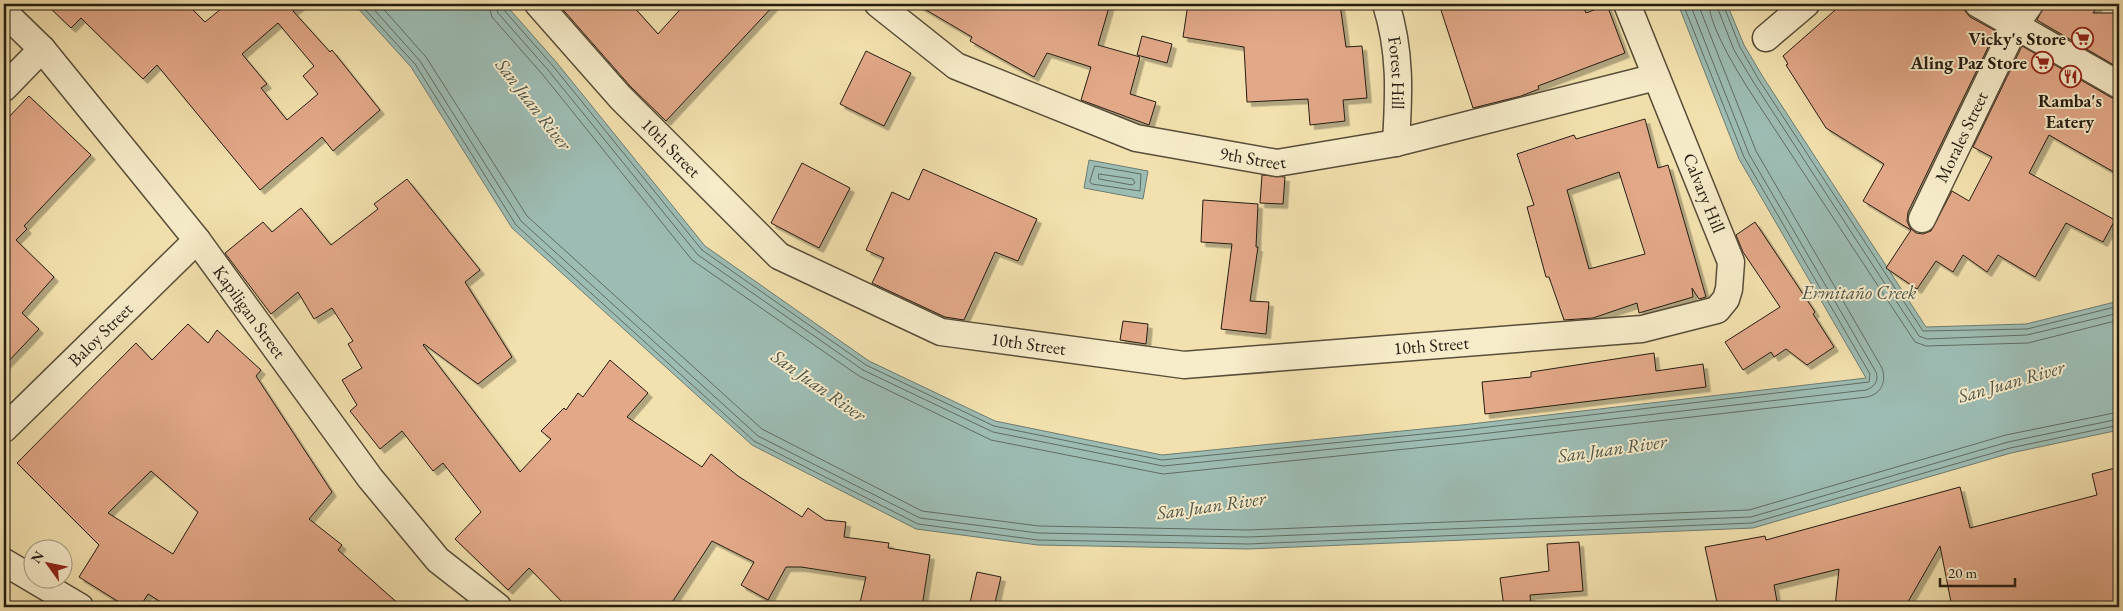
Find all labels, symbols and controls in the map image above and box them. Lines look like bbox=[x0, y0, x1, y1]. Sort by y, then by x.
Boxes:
place label: Vicky's Store bbox=[1968, 27, 2066, 50]
supermarket icon: Vicky's Store bbox=[2070, 27, 2094, 51]
street label: Forest Hill bbox=[1383, 34, 1410, 110]
place label: Aling Paz Store bbox=[1910, 51, 2027, 74]
supermarket icon: Aling Paz Store bbox=[2031, 51, 2055, 75]
water label: San Juan River bbox=[489, 53, 578, 156]
restaurant icon: Ramba's Eatery bbox=[2058, 64, 2082, 88]
street label: Morales Street bbox=[1929, 87, 1993, 186]
place label: Ramba's Eatery bbox=[2038, 89, 2102, 133]
street label: 10th Street bbox=[636, 113, 706, 183]
street label: 9th Street bbox=[1218, 141, 1288, 174]
street label: Calvary Hill bbox=[1678, 149, 1731, 236]
street label: Kapiligan Street bbox=[208, 261, 291, 363]
water label: Ermitaño Creek bbox=[1801, 280, 1917, 305]
street label: Baloy Street bbox=[63, 297, 138, 371]
street label: 10th Street bbox=[990, 327, 1068, 360]
street label: 10th Street bbox=[1393, 331, 1470, 359]
water label: San Juan River bbox=[766, 343, 871, 428]
water label: San Juan River bbox=[1954, 354, 2068, 409]
water label: San Juan River bbox=[1555, 428, 1669, 469]
water label: San Juan River bbox=[1154, 485, 1268, 526]
north arrow bbox=[22, 538, 72, 588]
text: N bbox=[26, 547, 48, 567]
scale bar bbox=[1940, 556, 2016, 588]
text: 20 m bbox=[1948, 563, 1977, 582]

